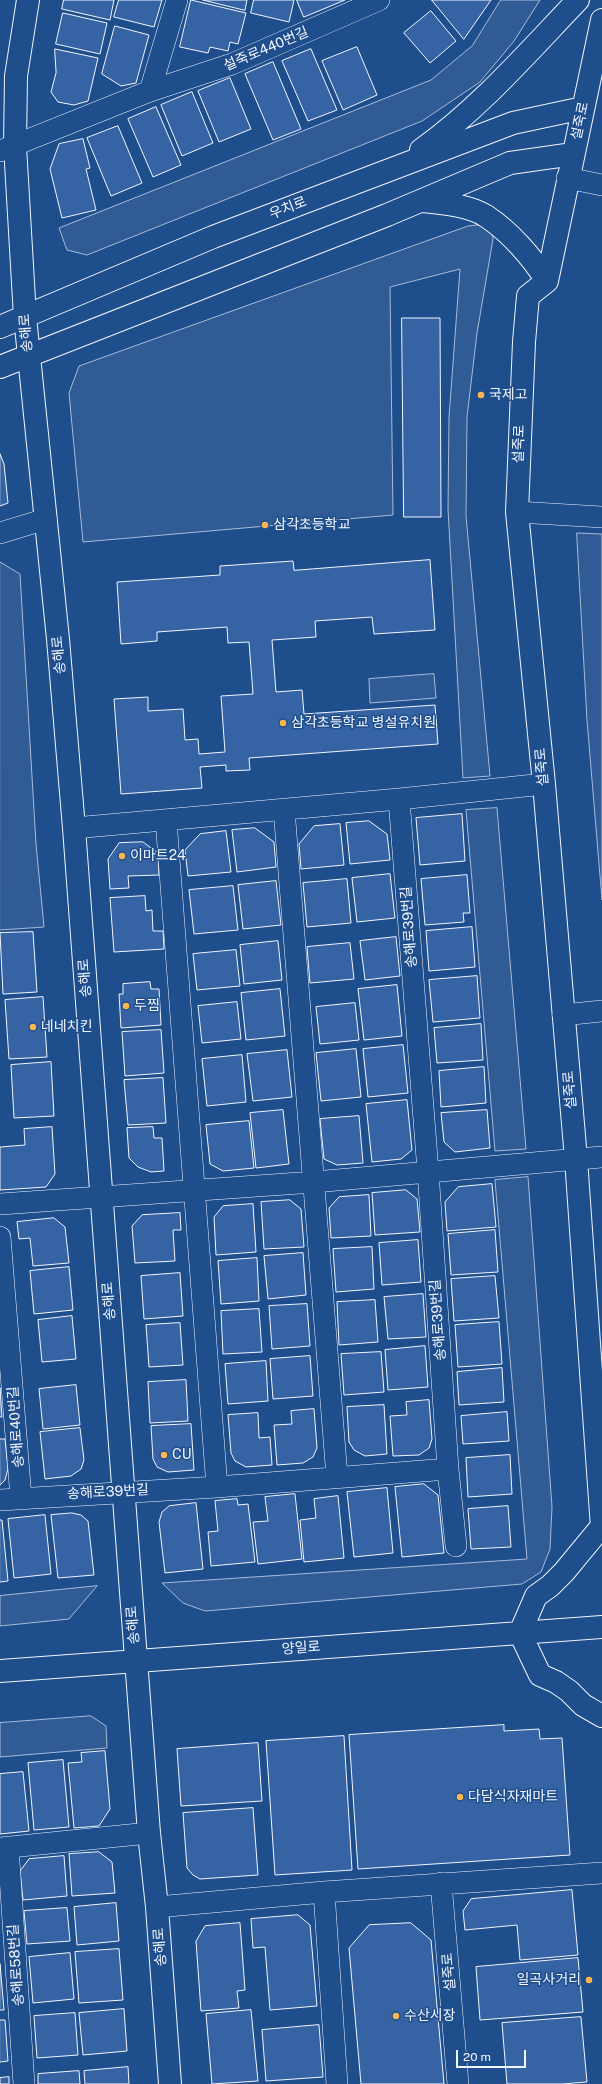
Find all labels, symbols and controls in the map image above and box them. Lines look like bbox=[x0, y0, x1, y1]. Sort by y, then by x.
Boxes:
street label: 설죽로440번길 bbox=[221, 24, 311, 74]
street label: 설죽로 bbox=[568, 100, 592, 142]
street label: 우치로 bbox=[267, 193, 309, 223]
street label: 송해로 bbox=[16, 313, 36, 353]
place label: 국제고 bbox=[489, 387, 528, 403]
marker: 국제고 bbox=[476, 390, 486, 400]
street label: 설죽로 bbox=[510, 424, 528, 464]
place label: 삼각초등학교 bbox=[273, 517, 350, 533]
marker: 삼각초등학교 bbox=[260, 520, 270, 530]
street label: 송해로 bbox=[49, 635, 69, 675]
place label: 삼각초등학교 병설유치원 bbox=[291, 715, 436, 731]
marker: 삼각초등학교 병설유치원 bbox=[278, 718, 288, 728]
street label: 설죽로 bbox=[532, 747, 552, 787]
place label: 이마트24 bbox=[130, 848, 186, 864]
marker: 이마트24 bbox=[117, 851, 127, 861]
street label: 송해로39번길 bbox=[398, 886, 420, 968]
street label: 송해로 bbox=[75, 958, 95, 998]
place label: 두찜 bbox=[134, 998, 160, 1014]
marker: 두찜 bbox=[121, 1001, 131, 1011]
place label: 네네치킨 bbox=[41, 1019, 93, 1035]
marker: 네네치킨 bbox=[28, 1022, 38, 1032]
street label: 설죽로 bbox=[560, 1070, 580, 1110]
street label: 송해로39번길 bbox=[427, 1279, 449, 1361]
street label: 송해로 bbox=[99, 1281, 119, 1321]
street label: 송해로40번길 bbox=[5, 1386, 27, 1468]
place label: CU bbox=[172, 1447, 191, 1463]
marker: CU bbox=[159, 1450, 169, 1460]
street label: 송해로39번길 bbox=[67, 1481, 149, 1503]
street label: 송해로 bbox=[123, 1605, 143, 1645]
street label: 양일로 bbox=[281, 1638, 321, 1658]
place label: 다담식자재마트 bbox=[468, 1789, 558, 1805]
marker: 다담식자재마트 bbox=[455, 1792, 465, 1802]
street label: 송해로58번길 bbox=[5, 1923, 27, 2007]
street label: 송해로 bbox=[150, 1927, 170, 1967]
street label: 설죽로 bbox=[439, 1952, 459, 1992]
place label: 일곡사거리 bbox=[517, 1972, 581, 1988]
marker: 일곡사거리 bbox=[584, 1975, 594, 1985]
place label: 수산시장 bbox=[404, 2008, 456, 2024]
marker: 수산시장 bbox=[391, 2011, 401, 2021]
scale bar bbox=[458, 2042, 528, 2068]
text: 20 m bbox=[463, 2050, 491, 2064]

